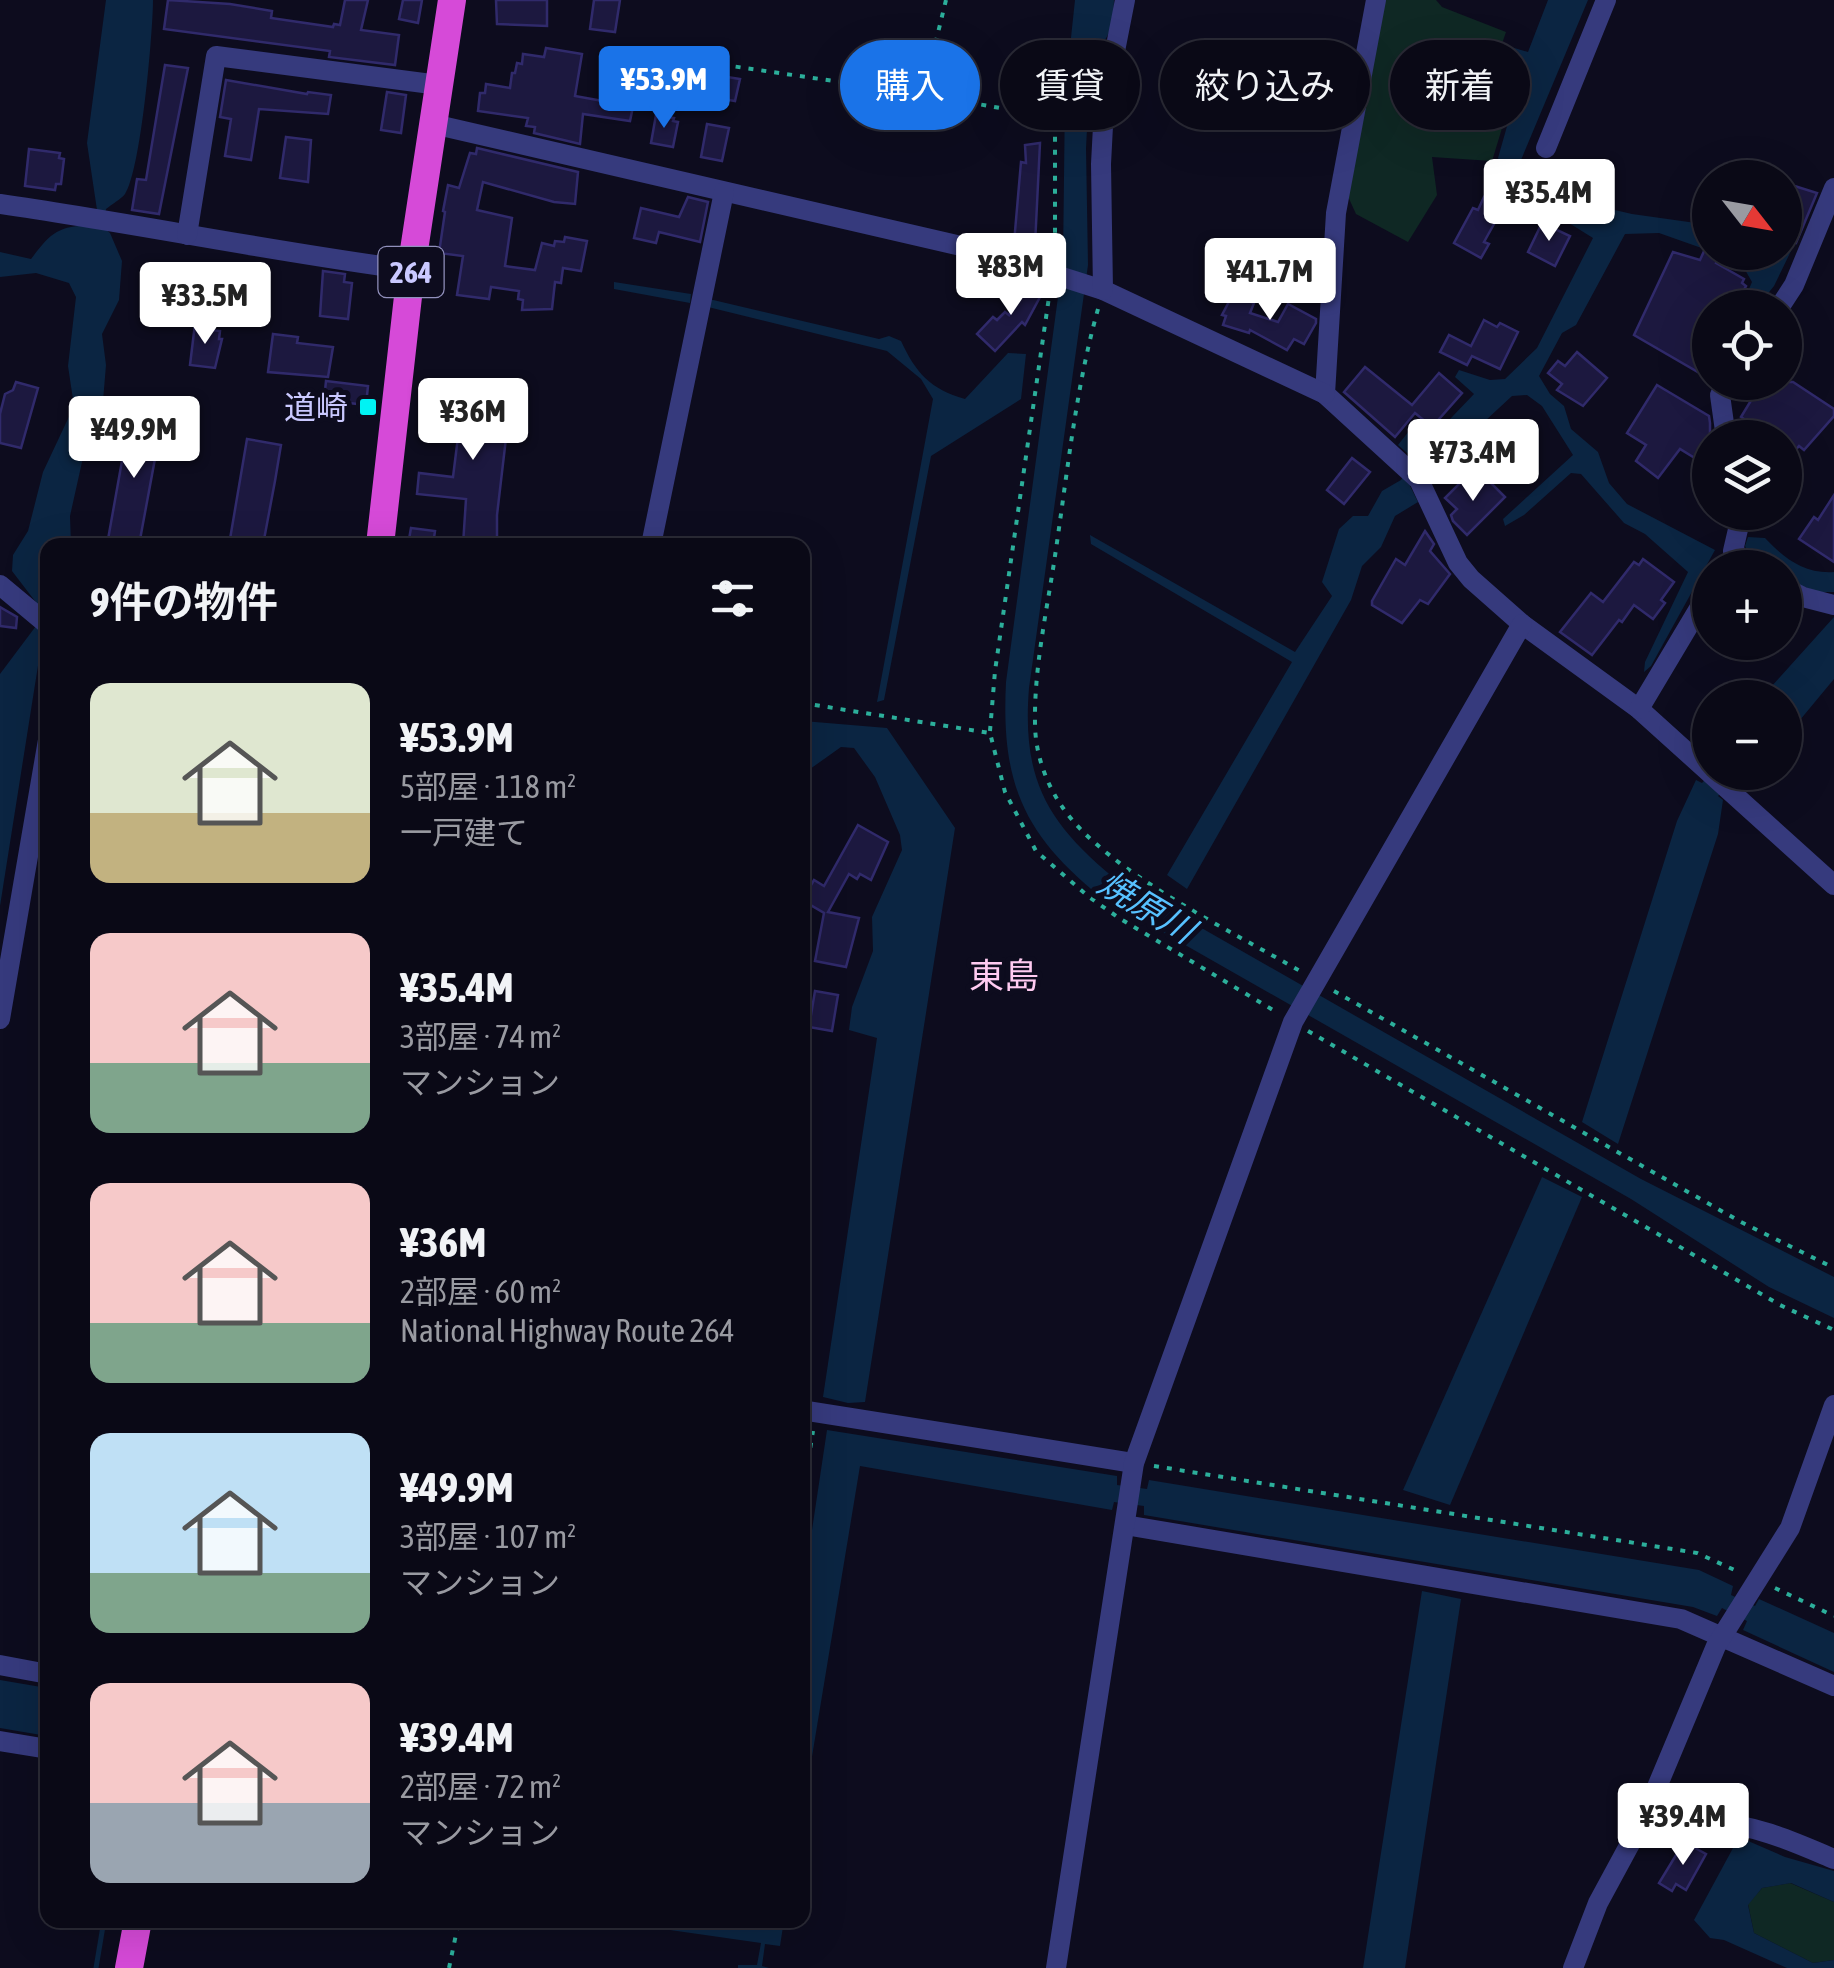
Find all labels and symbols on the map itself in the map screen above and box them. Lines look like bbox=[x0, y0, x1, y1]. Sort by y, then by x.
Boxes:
pin: ¥53.9M bbox=[583, 46, 745, 131]
pin: ¥35.4M bbox=[1468, 159, 1630, 244]
north arrow bbox=[1692, 160, 1802, 270]
pin: ¥83M bbox=[952, 233, 1070, 318]
pin: ¥41.7M bbox=[1189, 238, 1351, 323]
road number: 264 bbox=[378, 247, 444, 297]
pin: ¥33.5M bbox=[124, 262, 286, 347]
pin: ¥36M bbox=[414, 378, 532, 463]
place label: 道崎 bbox=[284, 389, 348, 426]
pin: ¥49.9M bbox=[53, 396, 215, 481]
marker: 道崎 bbox=[357, 396, 379, 418]
pin: ¥73.4M bbox=[1392, 419, 1554, 504]
water label: 焼原川 bbox=[1092, 862, 1206, 952]
district label: 東島 bbox=[969, 955, 1039, 995]
pin: ¥39.4M bbox=[1602, 1783, 1764, 1868]

